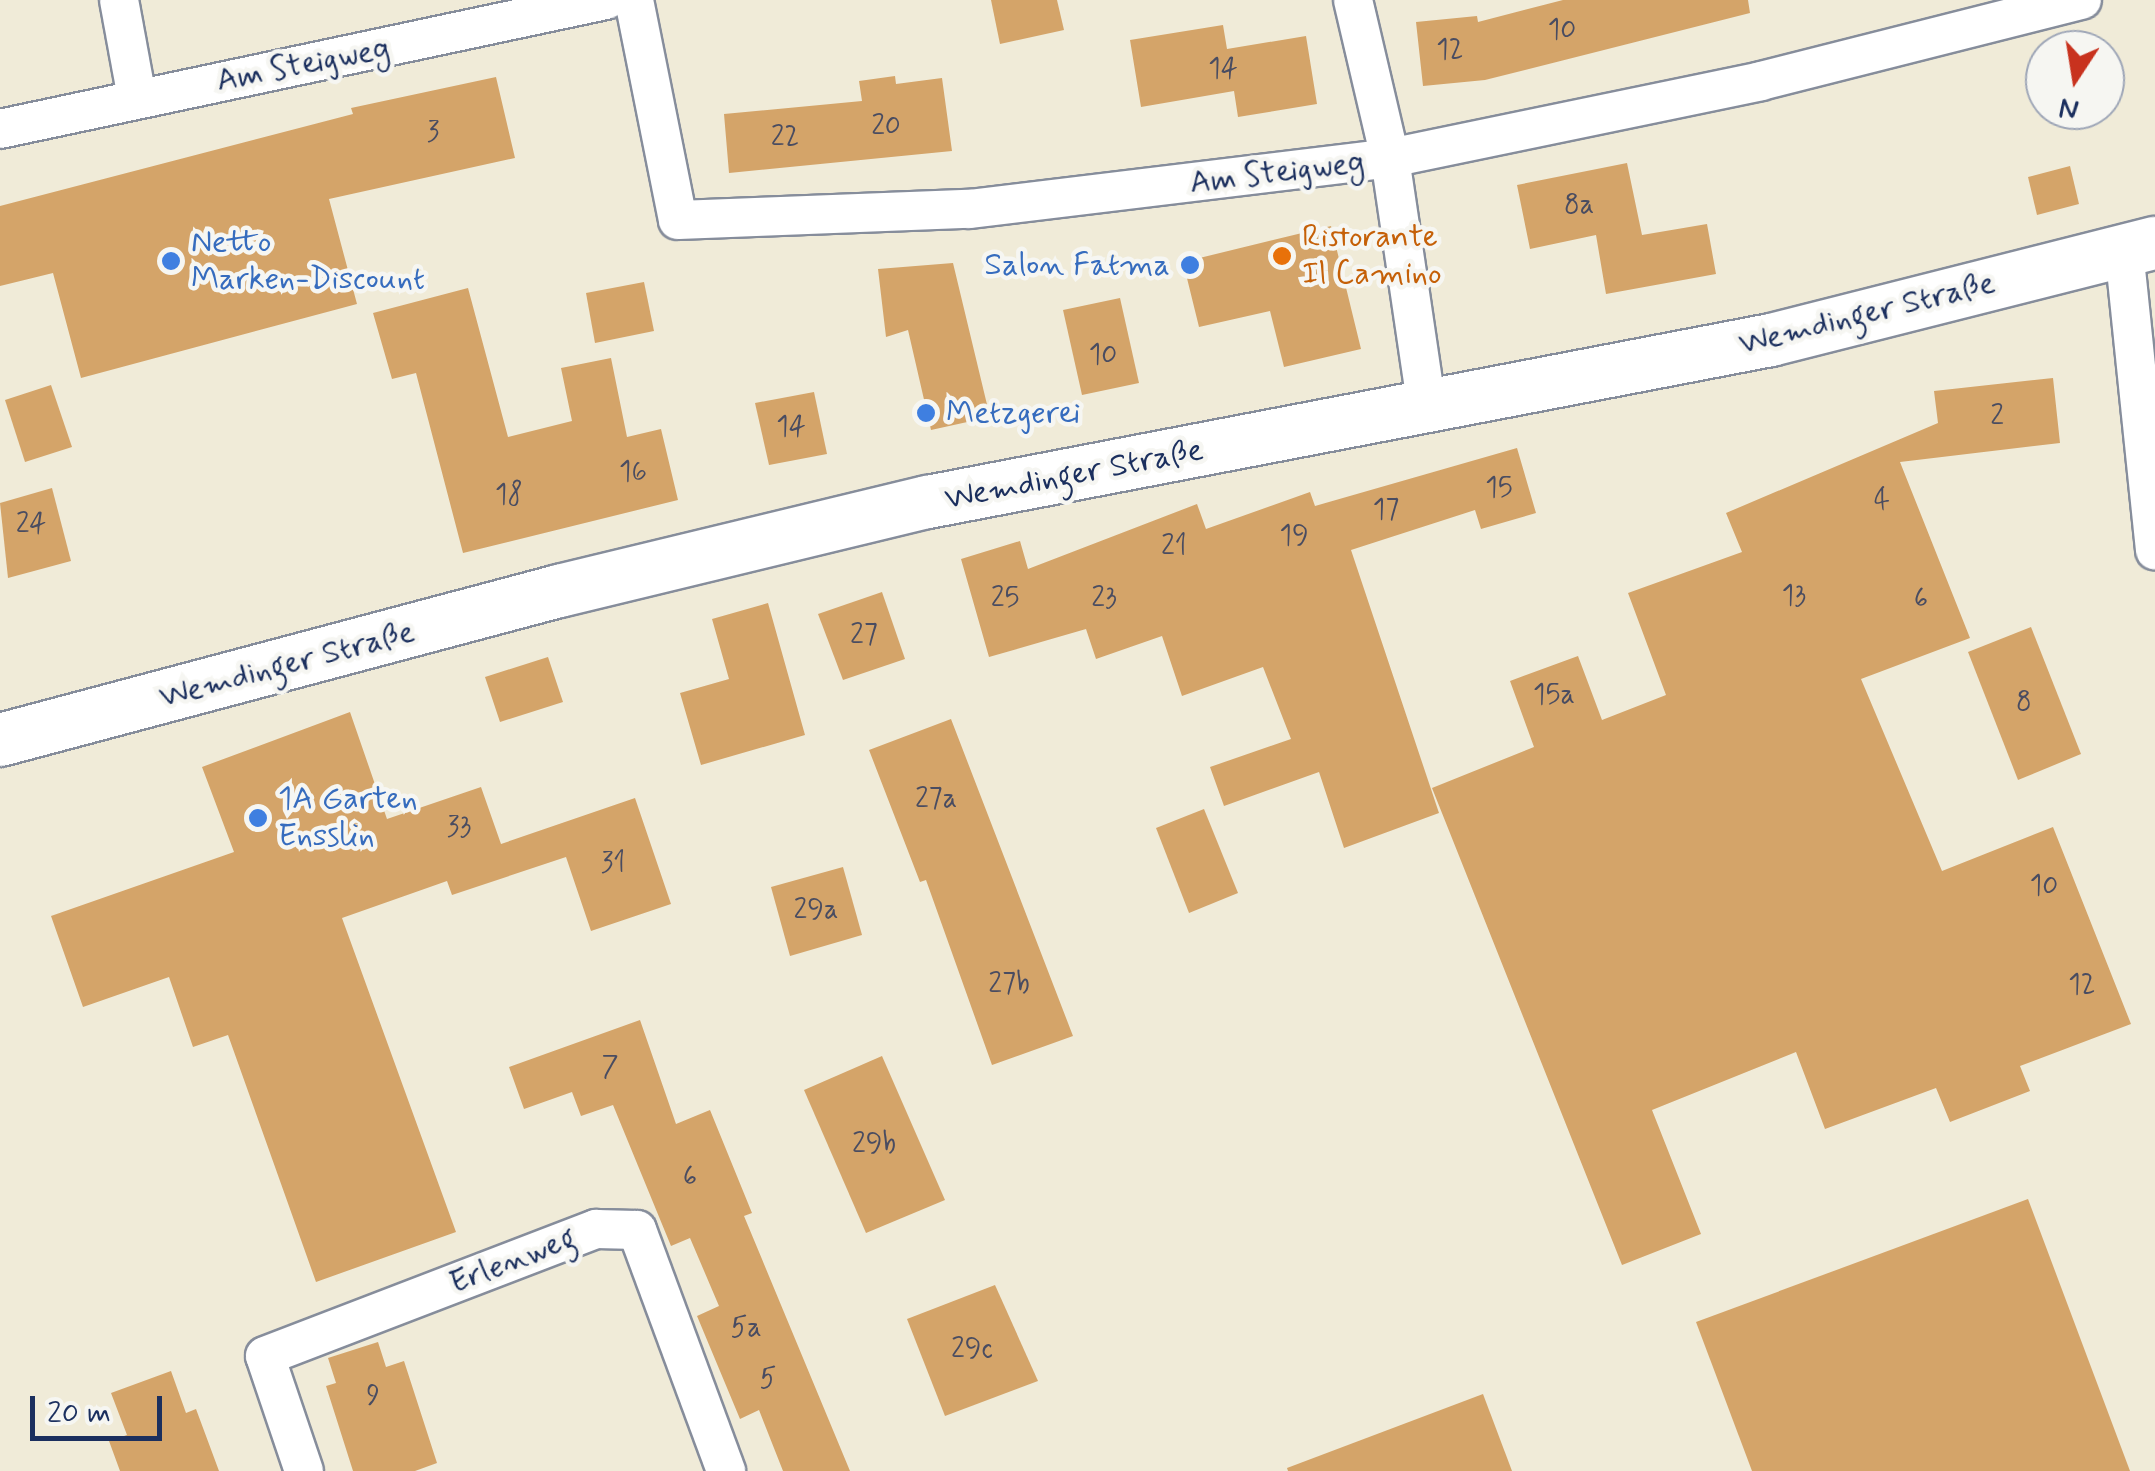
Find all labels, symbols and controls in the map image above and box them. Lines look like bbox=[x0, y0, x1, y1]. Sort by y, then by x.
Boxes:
house number: 10 bbox=[1548, 14, 1576, 48]
street label: Am Steigweg bbox=[214, 30, 392, 100]
north arrow bbox=[2025, 30, 2125, 130]
house number: 12 bbox=[1436, 34, 1464, 68]
house number: 14 bbox=[1208, 53, 1238, 87]
text: N bbox=[2056, 88, 2082, 128]
house number: 20 bbox=[871, 110, 901, 144]
house number: 3 bbox=[427, 116, 439, 150]
house number: 22 bbox=[771, 121, 799, 155]
street label: Am Steigweg bbox=[1188, 143, 1366, 203]
house number: 8a bbox=[1564, 189, 1594, 223]
place label: Ristorante Il Camino bbox=[1302, 219, 1449, 294]
place label: Netto Marken-Discount bbox=[191, 224, 425, 299]
marker: Ristorante Il Camino bbox=[1271, 245, 1293, 267]
place label: Salon Fatma bbox=[989, 246, 1170, 284]
marker: Netto Marken-Discount bbox=[160, 250, 182, 272]
marker: Salon Fatma bbox=[1179, 254, 1201, 276]
street label: Wemdinger Straße bbox=[1735, 264, 1999, 364]
house number: 10 bbox=[1089, 339, 1117, 373]
place label: Metzgerei bbox=[946, 394, 1080, 432]
house number: 2 bbox=[1990, 400, 2004, 434]
marker: Metzgerei bbox=[915, 402, 937, 424]
house number: 14 bbox=[776, 411, 806, 445]
street label: Wemdinger Straße bbox=[942, 431, 1206, 519]
house number: 16 bbox=[619, 456, 647, 490]
house number: 15 bbox=[1485, 472, 1513, 506]
house number: 18 bbox=[495, 479, 523, 513]
house number: 4 bbox=[1874, 484, 1890, 518]
house number: 17 bbox=[1373, 494, 1399, 528]
house number: 24 bbox=[16, 508, 46, 542]
house number: 19 bbox=[1279, 520, 1309, 554]
house number: 21 bbox=[1161, 530, 1187, 564]
house number: 13 bbox=[1782, 580, 1806, 614]
house number: 25 bbox=[991, 582, 1019, 616]
house number: 23 bbox=[1091, 582, 1117, 616]
house number: 6 bbox=[1914, 583, 1928, 617]
street label: Wemdinger Straße bbox=[155, 613, 419, 717]
house number: 27 bbox=[850, 619, 878, 653]
house number: 15a bbox=[1533, 679, 1575, 713]
house number: 8 bbox=[2016, 686, 2032, 720]
place label: 1A Garten Ensslin bbox=[278, 781, 417, 856]
house number: 27a bbox=[915, 783, 957, 817]
marker: 1A Garten Ensslin bbox=[247, 807, 269, 829]
house number: 33 bbox=[447, 811, 471, 845]
house number: 31 bbox=[601, 847, 625, 881]
house number: 10 bbox=[2030, 870, 2058, 904]
house number: 29a bbox=[794, 894, 838, 928]
house number: 27b bbox=[988, 968, 1030, 1002]
house number: 12 bbox=[2068, 969, 2096, 1003]
house number: 7 bbox=[602, 1051, 618, 1085]
house number: 29b bbox=[852, 1128, 896, 1162]
house number: 6 bbox=[683, 1161, 697, 1195]
street label: Erlenweg bbox=[444, 1219, 582, 1303]
house number: 5a bbox=[730, 1312, 762, 1346]
house number: 29c bbox=[951, 1333, 993, 1367]
house number: 5 bbox=[760, 1363, 776, 1397]
scale bar bbox=[35, 1376, 168, 1438]
house number: 9 bbox=[366, 1380, 380, 1414]
text: 20 m bbox=[47, 1394, 111, 1433]

